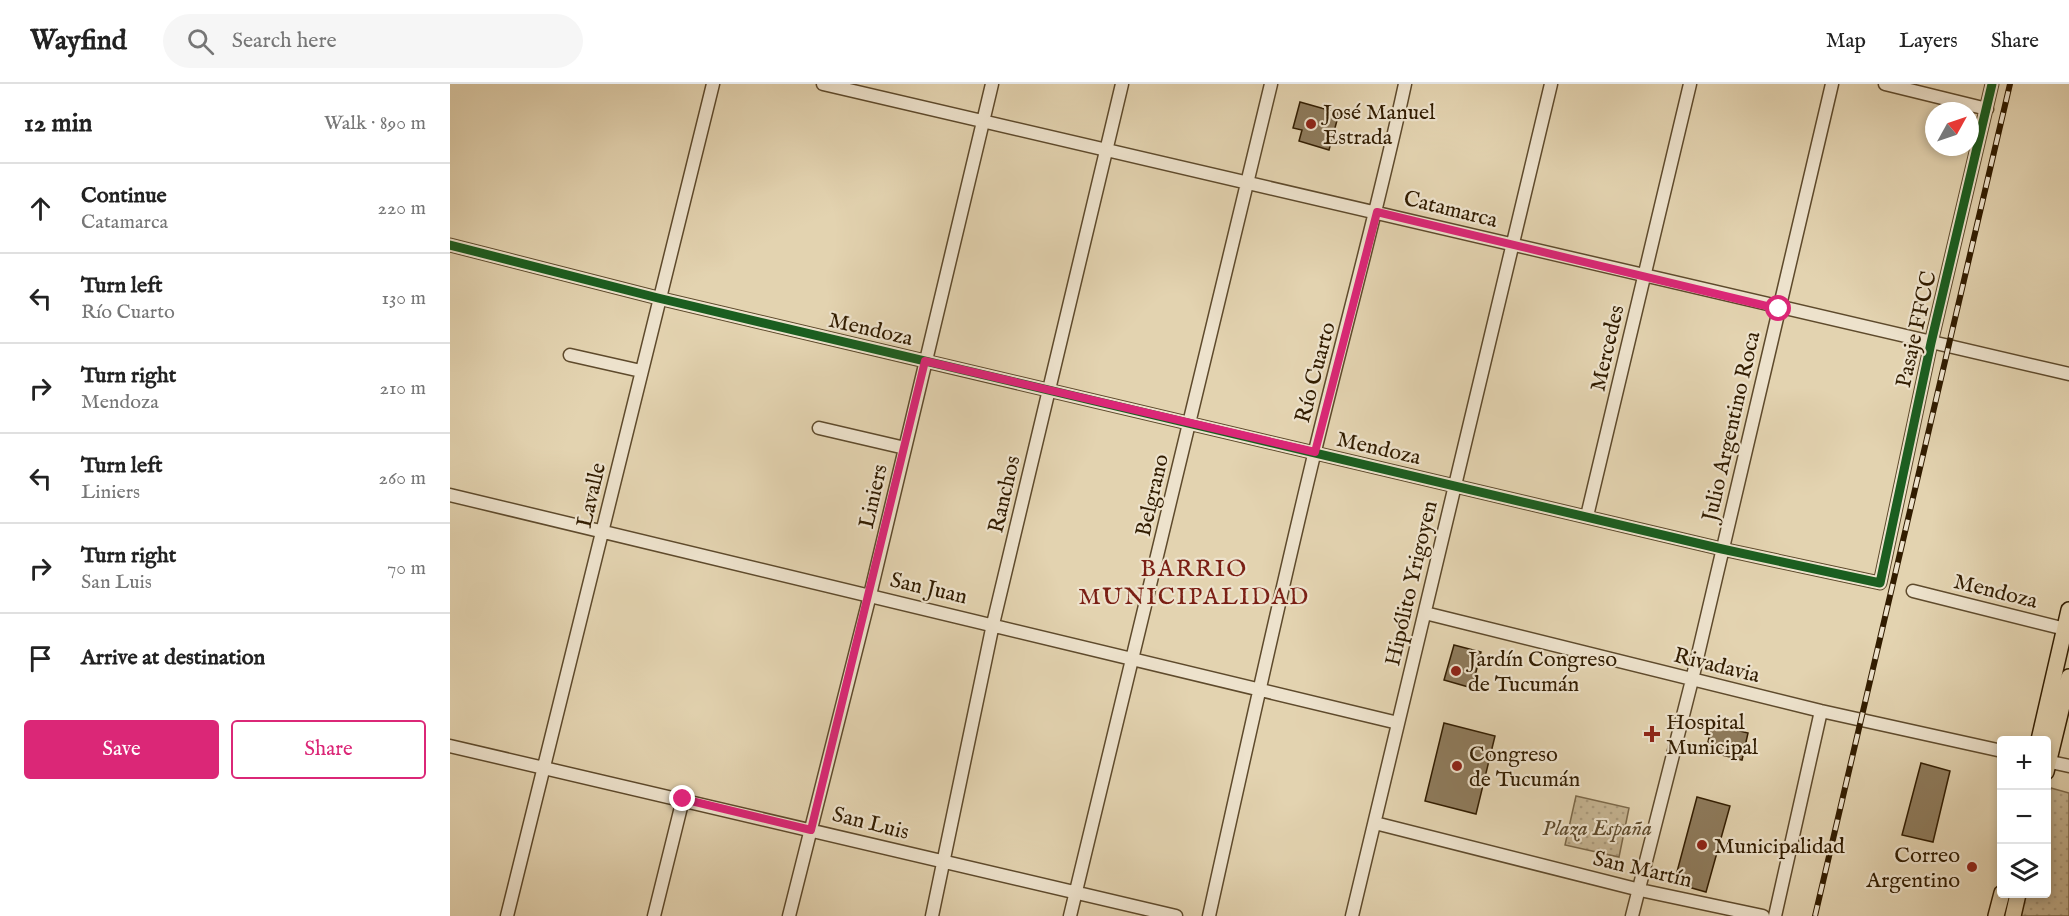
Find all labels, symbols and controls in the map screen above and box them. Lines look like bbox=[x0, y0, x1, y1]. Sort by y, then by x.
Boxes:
search box bbox=[163, 14, 583, 68]
text: Wayfind bbox=[30, 24, 127, 59]
icon: search bbox=[184, 25, 217, 58]
text: Search here bbox=[232, 27, 337, 55]
text: Map bbox=[1826, 28, 1866, 55]
text: Layers bbox=[1899, 28, 1958, 55]
text: Share bbox=[1991, 28, 2039, 55]
place label: José Manuel Estrada bbox=[1320, 99, 1435, 152]
north arrow bbox=[1925, 102, 1979, 156]
text: 12 min bbox=[24, 107, 92, 140]
text: Walk · 890 m bbox=[324, 111, 426, 136]
marker: José Manuel Estrada bbox=[1304, 117, 1318, 131]
text: Continue bbox=[81, 182, 167, 210]
street label: Catamarca bbox=[1401, 185, 1501, 235]
icon: ahead bbox=[24, 192, 57, 225]
text: 220 m bbox=[378, 196, 426, 221]
text: Catamarca bbox=[81, 210, 168, 235]
street label: Pasaje FFCC bbox=[1890, 268, 1944, 390]
text: Turn left bbox=[81, 272, 163, 300]
icon: left bbox=[24, 282, 57, 315]
text: 130 m bbox=[381, 286, 426, 311]
route start bbox=[1765, 295, 1791, 321]
text: Río Cuarto bbox=[81, 300, 175, 325]
street label: Mercedes bbox=[1584, 303, 1631, 394]
street label: Mendoza bbox=[826, 307, 916, 353]
street label: Río Cuarto bbox=[1289, 319, 1343, 426]
street label: Julio Argentino Roca bbox=[1696, 328, 1768, 527]
text: Turn right bbox=[81, 362, 176, 390]
icon: right bbox=[24, 372, 57, 405]
text: 210 m bbox=[380, 376, 426, 401]
text: Mendoza bbox=[81, 390, 159, 415]
street label: Mendoza bbox=[1334, 426, 1424, 472]
street label: Belgrano bbox=[1130, 451, 1176, 539]
text: Turn left bbox=[81, 452, 163, 480]
street label: Ranchos bbox=[982, 453, 1027, 536]
street label: Lavalle bbox=[571, 460, 613, 531]
icon: left bbox=[24, 462, 57, 495]
street label: Liniers bbox=[853, 462, 895, 531]
text: 260 m bbox=[379, 466, 426, 491]
text: Liniers bbox=[81, 480, 140, 505]
street label: Hipólito Yrigoyen bbox=[1379, 498, 1445, 669]
text: Turn right bbox=[81, 542, 176, 570]
icon: right bbox=[24, 552, 57, 585]
district label: BARRIO MUNICIPALIDAD bbox=[1078, 554, 1310, 613]
text: 70 m bbox=[387, 556, 426, 581]
street label: San Juan bbox=[887, 566, 970, 611]
street label: Mendoza bbox=[1951, 568, 2041, 616]
text: San Luis bbox=[81, 570, 152, 595]
icon: arrive bbox=[24, 642, 57, 675]
street label: Rivadavia bbox=[1671, 642, 1763, 690]
text: Arrive at destination bbox=[81, 644, 265, 672]
place label: Jardín Congreso de Tucumán bbox=[1465, 646, 1617, 699]
marker: Jardín Congreso de Tucumán bbox=[1449, 664, 1463, 678]
place label: Hospital Municipal bbox=[1666, 709, 1758, 762]
button: Save bbox=[24, 720, 219, 779]
button: Share bbox=[231, 720, 426, 779]
marker: Hospital Municipal bbox=[1643, 725, 1661, 743]
map controls bbox=[1997, 736, 2051, 898]
button: + bbox=[1997, 736, 2051, 790]
place label: Congreso de Tucumán bbox=[1469, 741, 1581, 794]
marker: Congreso de Tucumán bbox=[1450, 759, 1464, 773]
route end bbox=[669, 785, 695, 811]
button: − bbox=[1997, 790, 2051, 844]
street label: San Luis bbox=[829, 801, 912, 847]
park label: Plaza España bbox=[1542, 815, 1652, 843]
place label: Municipalidad bbox=[1714, 833, 1845, 861]
marker: Municipalidad bbox=[1695, 838, 1709, 852]
place label: Correo Argentino bbox=[1865, 842, 1960, 895]
button: layers bbox=[1997, 844, 2051, 898]
street label: San Martín bbox=[1590, 845, 1695, 895]
marker: Correo Argentino bbox=[1965, 860, 1979, 874]

